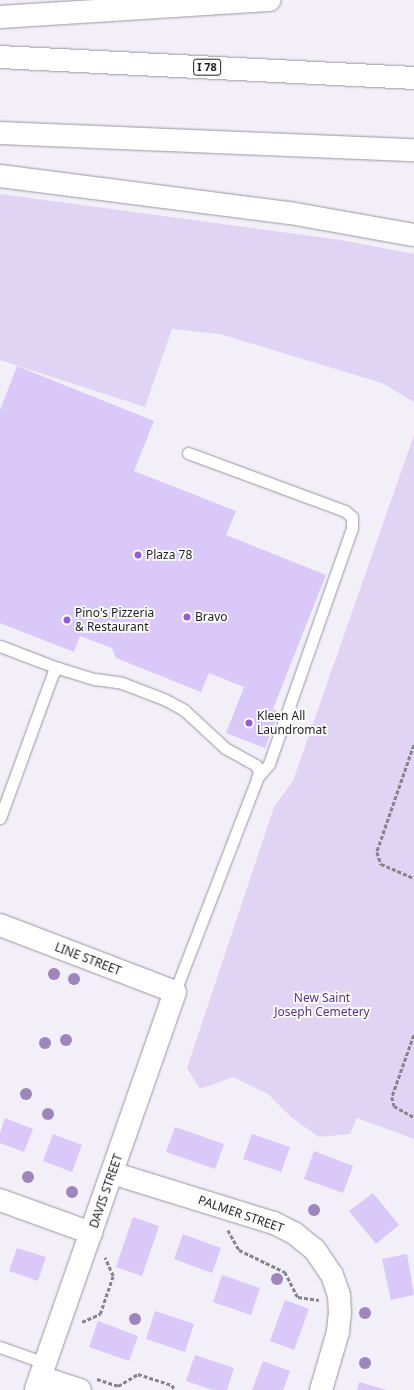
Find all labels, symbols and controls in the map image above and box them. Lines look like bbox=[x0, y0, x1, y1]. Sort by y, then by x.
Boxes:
road number: I 78 bbox=[193, 58, 221, 76]
place label: Plaza 78 bbox=[146, 548, 192, 562]
marker: Plaza 78 bbox=[133, 550, 143, 560]
place label: Pino's Pizzeria & Restaurant bbox=[75, 606, 154, 634]
place label: Bravo bbox=[195, 610, 228, 624]
marker: Bravo bbox=[182, 612, 192, 622]
marker: Pino's Pizzeria & Restaurant bbox=[62, 615, 72, 625]
place label: Kleen All Laundromat bbox=[257, 709, 326, 737]
marker: Kleen All Laundromat bbox=[244, 718, 254, 728]
street label: LINE STREET bbox=[53, 940, 123, 978]
park label: New Saint Joseph Cemetery bbox=[274, 991, 370, 1019]
street label: DAVIS STREET bbox=[87, 1152, 125, 1230]
street label: PALMER STREET bbox=[196, 1193, 286, 1235]

